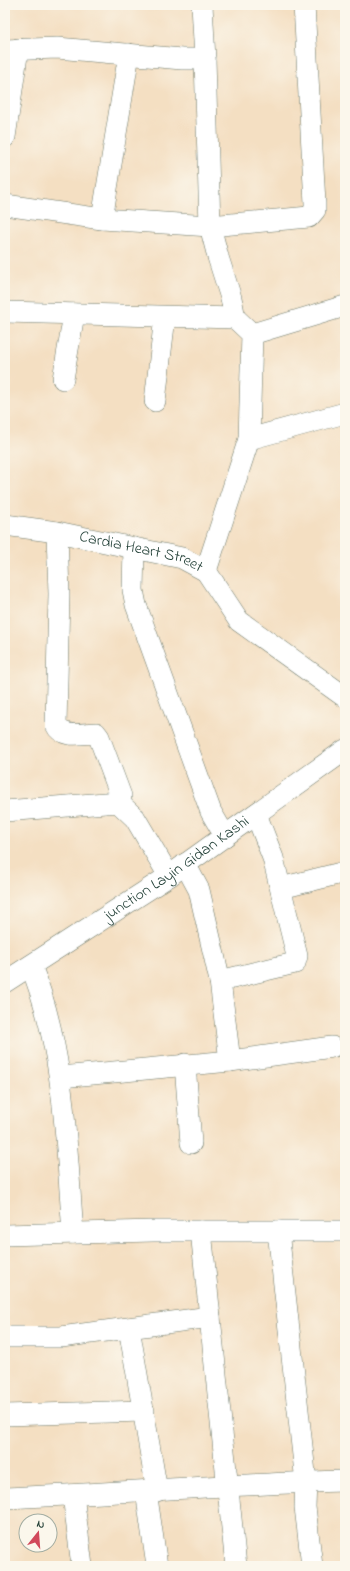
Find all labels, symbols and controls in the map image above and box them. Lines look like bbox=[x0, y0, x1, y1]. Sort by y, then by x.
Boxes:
street label: Cardia Heart Street bbox=[77, 525, 208, 579]
street label: junction Layin Gidan Kashi bbox=[98, 810, 255, 928]
north arrow bbox=[18, 1513, 58, 1553]
text: N bbox=[35, 1516, 47, 1533]

